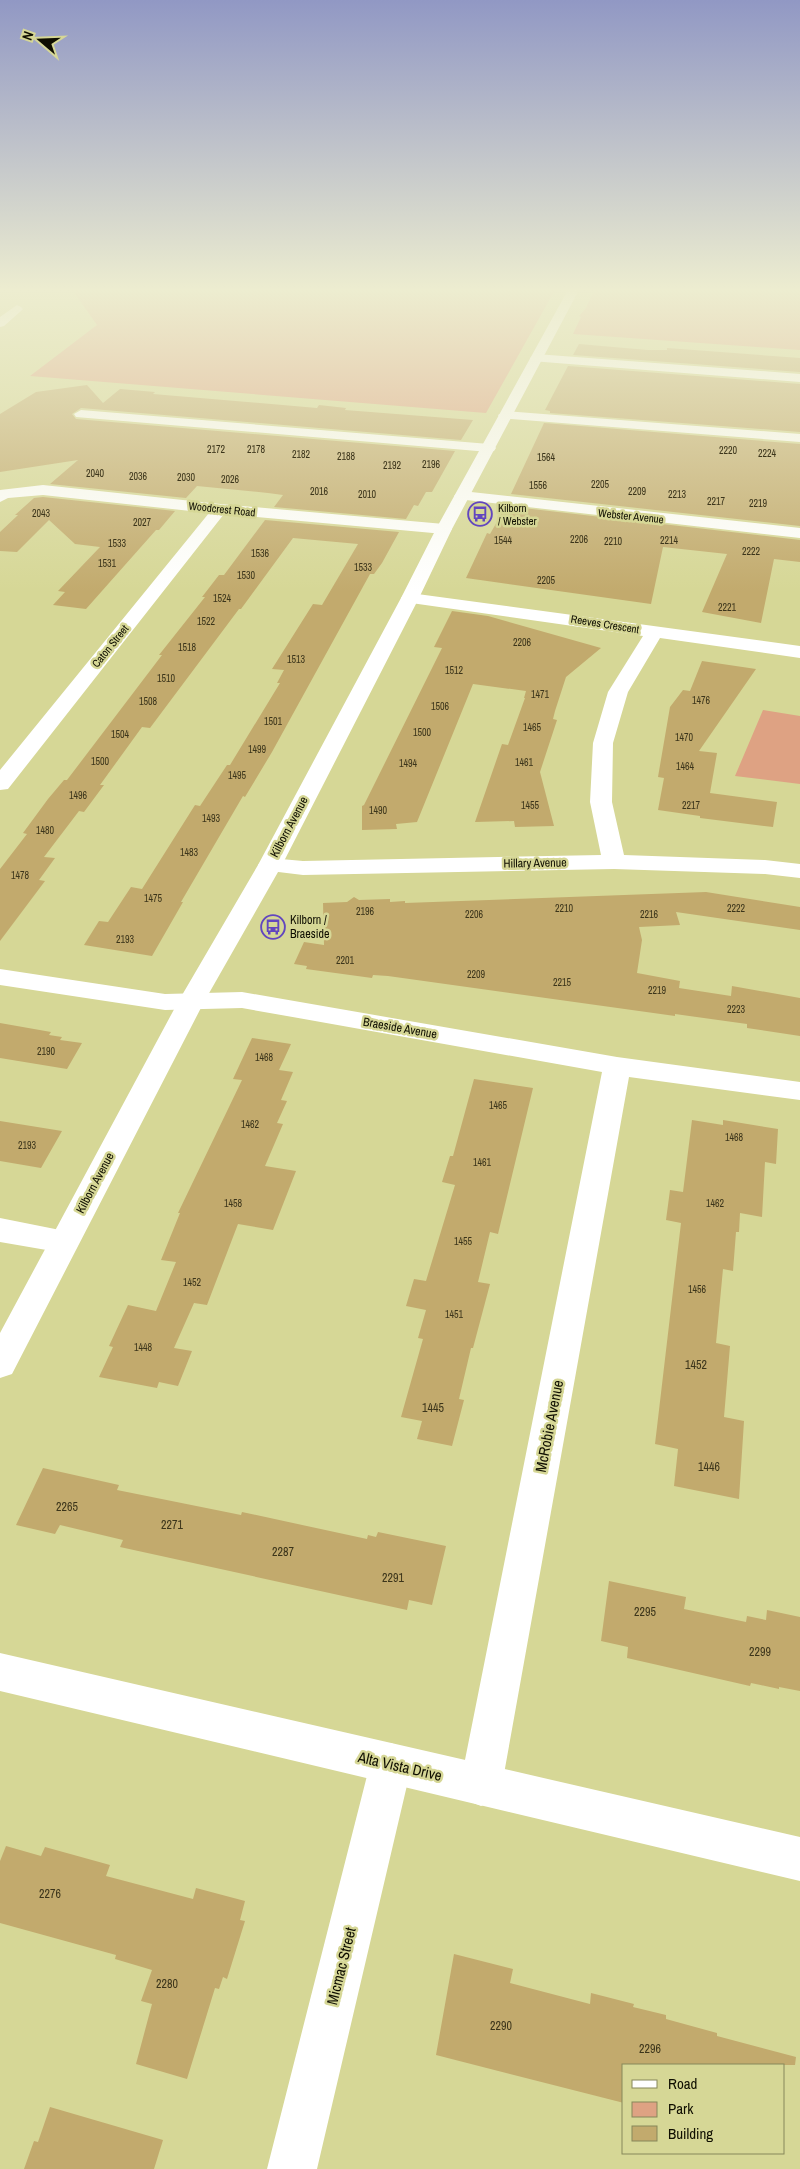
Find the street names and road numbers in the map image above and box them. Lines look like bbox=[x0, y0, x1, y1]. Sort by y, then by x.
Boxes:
street label: Woodcrest Road bbox=[188, 499, 256, 519]
street label: Webster Avenue bbox=[598, 506, 664, 526]
street label: Reeves Crescent bbox=[570, 612, 641, 636]
street label: Caton Street bbox=[89, 622, 132, 670]
street label: Kilborn Avenue bbox=[266, 794, 312, 860]
street label: Hillary Avenue bbox=[503, 854, 567, 872]
street label: Braeside Avenue bbox=[362, 1014, 438, 1042]
street label: Kilborn Avenue bbox=[72, 1150, 118, 1216]
street label: McRobie Avenue bbox=[530, 1378, 568, 1474]
street label: Alta Vista Drive bbox=[355, 1746, 444, 1786]
street label: Micmac Street bbox=[321, 1924, 361, 2007]

